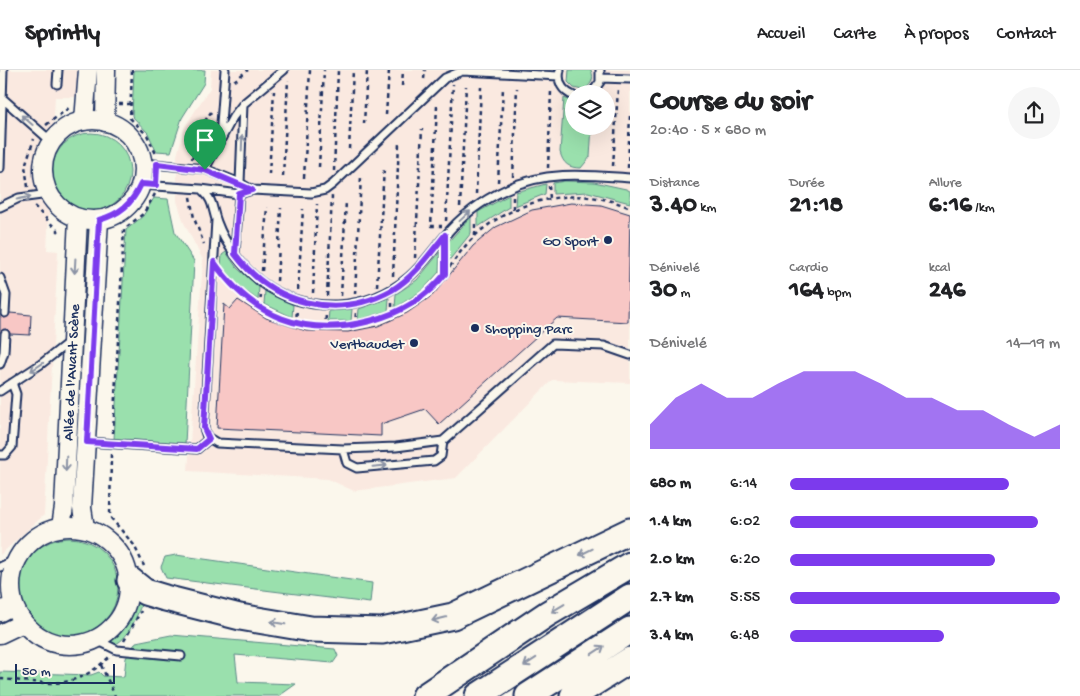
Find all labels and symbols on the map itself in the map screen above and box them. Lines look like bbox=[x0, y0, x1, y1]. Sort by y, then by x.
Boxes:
one-way arrow bbox=[21, 114, 34, 126]
pin bbox=[184, 119, 226, 170]
one-way arrow bbox=[237, 135, 247, 152]
one-way arrow bbox=[15, 193, 31, 202]
one-way arrow bbox=[458, 210, 471, 222]
place label: GO Sport bbox=[542, 233, 600, 251]
marker: GO Sport bbox=[602, 234, 614, 246]
one-way arrow bbox=[71, 258, 80, 274]
street label: Allée de l'Avant Scène bbox=[60, 303, 85, 441]
place label: Shopping Parc bbox=[485, 321, 573, 339]
marker: Shopping Parc bbox=[469, 322, 481, 334]
place label: Vertbaudet bbox=[330, 336, 406, 354]
marker: Vertbaudet bbox=[408, 337, 420, 349]
one-way arrow bbox=[30, 362, 44, 372]
one-way arrow bbox=[62, 455, 71, 471]
one-way arrow bbox=[371, 461, 387, 471]
one-way arrow bbox=[579, 548, 594, 557]
one-way arrow bbox=[551, 603, 565, 613]
one-way arrow bbox=[431, 615, 447, 625]
one-way arrow bbox=[270, 618, 286, 628]
one-way arrow bbox=[591, 645, 605, 655]
one-way arrow bbox=[524, 657, 538, 667]
scale bar bbox=[15, 661, 115, 684]

